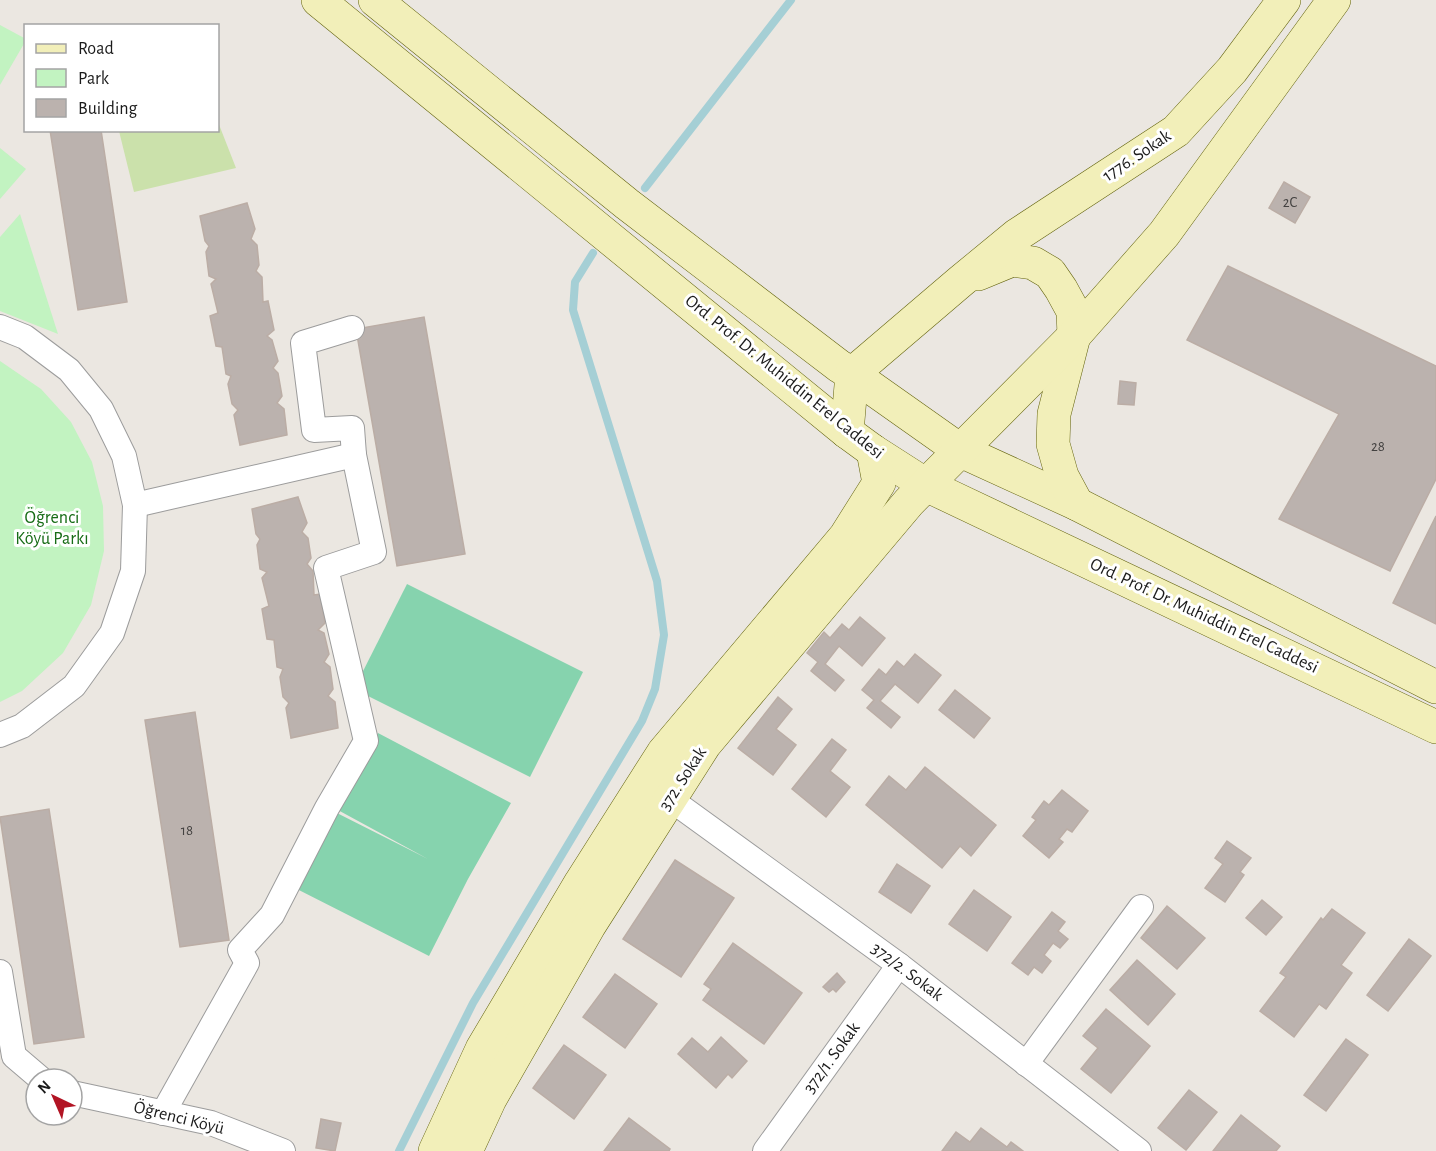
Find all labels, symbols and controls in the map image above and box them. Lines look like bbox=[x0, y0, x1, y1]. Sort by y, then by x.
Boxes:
legend bbox=[24, 24, 219, 132]
text: Road bbox=[78, 40, 114, 58]
text: Park bbox=[78, 70, 110, 88]
text: Building bbox=[78, 100, 138, 118]
street label: 1776. Sokak bbox=[1100, 126, 1175, 185]
house number: 2C bbox=[1283, 195, 1298, 210]
street label: Ord. Prof. Dr. Muhiddin Erel Caddesi bbox=[681, 292, 887, 462]
house number: 28 bbox=[1371, 439, 1385, 454]
park label: Öğrenci Köyü Parkı bbox=[15, 507, 89, 548]
street label: Ord. Prof. Dr. Muhiddin Erel Caddesi bbox=[1087, 555, 1321, 677]
street label: 372. Sokak bbox=[656, 743, 710, 814]
house number: 18 bbox=[181, 823, 193, 838]
street label: 372/2. Sokak bbox=[868, 939, 947, 1005]
street label: 372/1. Sokak bbox=[800, 1019, 864, 1097]
north arrow bbox=[24, 1067, 84, 1127]
text: N bbox=[35, 1077, 54, 1097]
street label: Öğrenci Köyü bbox=[132, 1096, 227, 1138]

